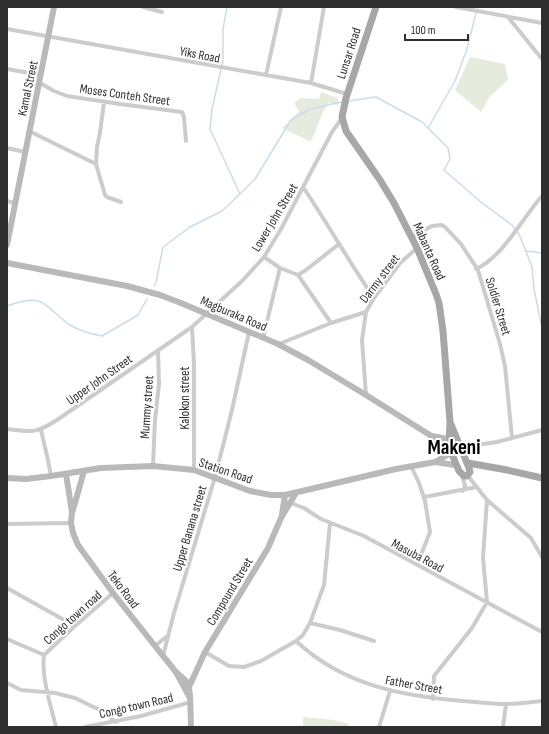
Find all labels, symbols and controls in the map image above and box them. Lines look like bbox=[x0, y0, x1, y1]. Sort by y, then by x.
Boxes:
scale bar bbox=[405, 16, 468, 42]
text: 100 m bbox=[411, 23, 436, 38]
street label: Lunsar Road bbox=[333, 26, 365, 81]
street label: Yiks Road bbox=[178, 43, 221, 67]
street label: Kamal Street bbox=[14, 59, 42, 117]
street label: Moses Conteh Street bbox=[79, 81, 171, 109]
street label: Lower John Street bbox=[248, 180, 302, 255]
street label: Mabanta Road bbox=[409, 220, 449, 283]
street label: Darmy street bbox=[356, 251, 403, 306]
street label: Soldier Street bbox=[482, 275, 514, 337]
street label: Magburaka Road bbox=[198, 293, 269, 335]
street label: Upper John Street bbox=[63, 351, 136, 408]
street label: Kalokon street bbox=[177, 366, 193, 429]
street label: Mummy street bbox=[137, 375, 157, 439]
district label: Makeni bbox=[428, 435, 480, 460]
street label: Station Road bbox=[197, 454, 255, 488]
street label: Upper Banana street bbox=[169, 483, 211, 573]
street label: Masuba Road bbox=[389, 535, 446, 576]
street label: Compound Street bbox=[203, 555, 256, 628]
street label: Teko Road bbox=[104, 567, 143, 612]
street label: Congo town road bbox=[40, 587, 105, 648]
street label: Father Street bbox=[384, 672, 444, 698]
street label: Congo town Road bbox=[98, 690, 175, 722]

